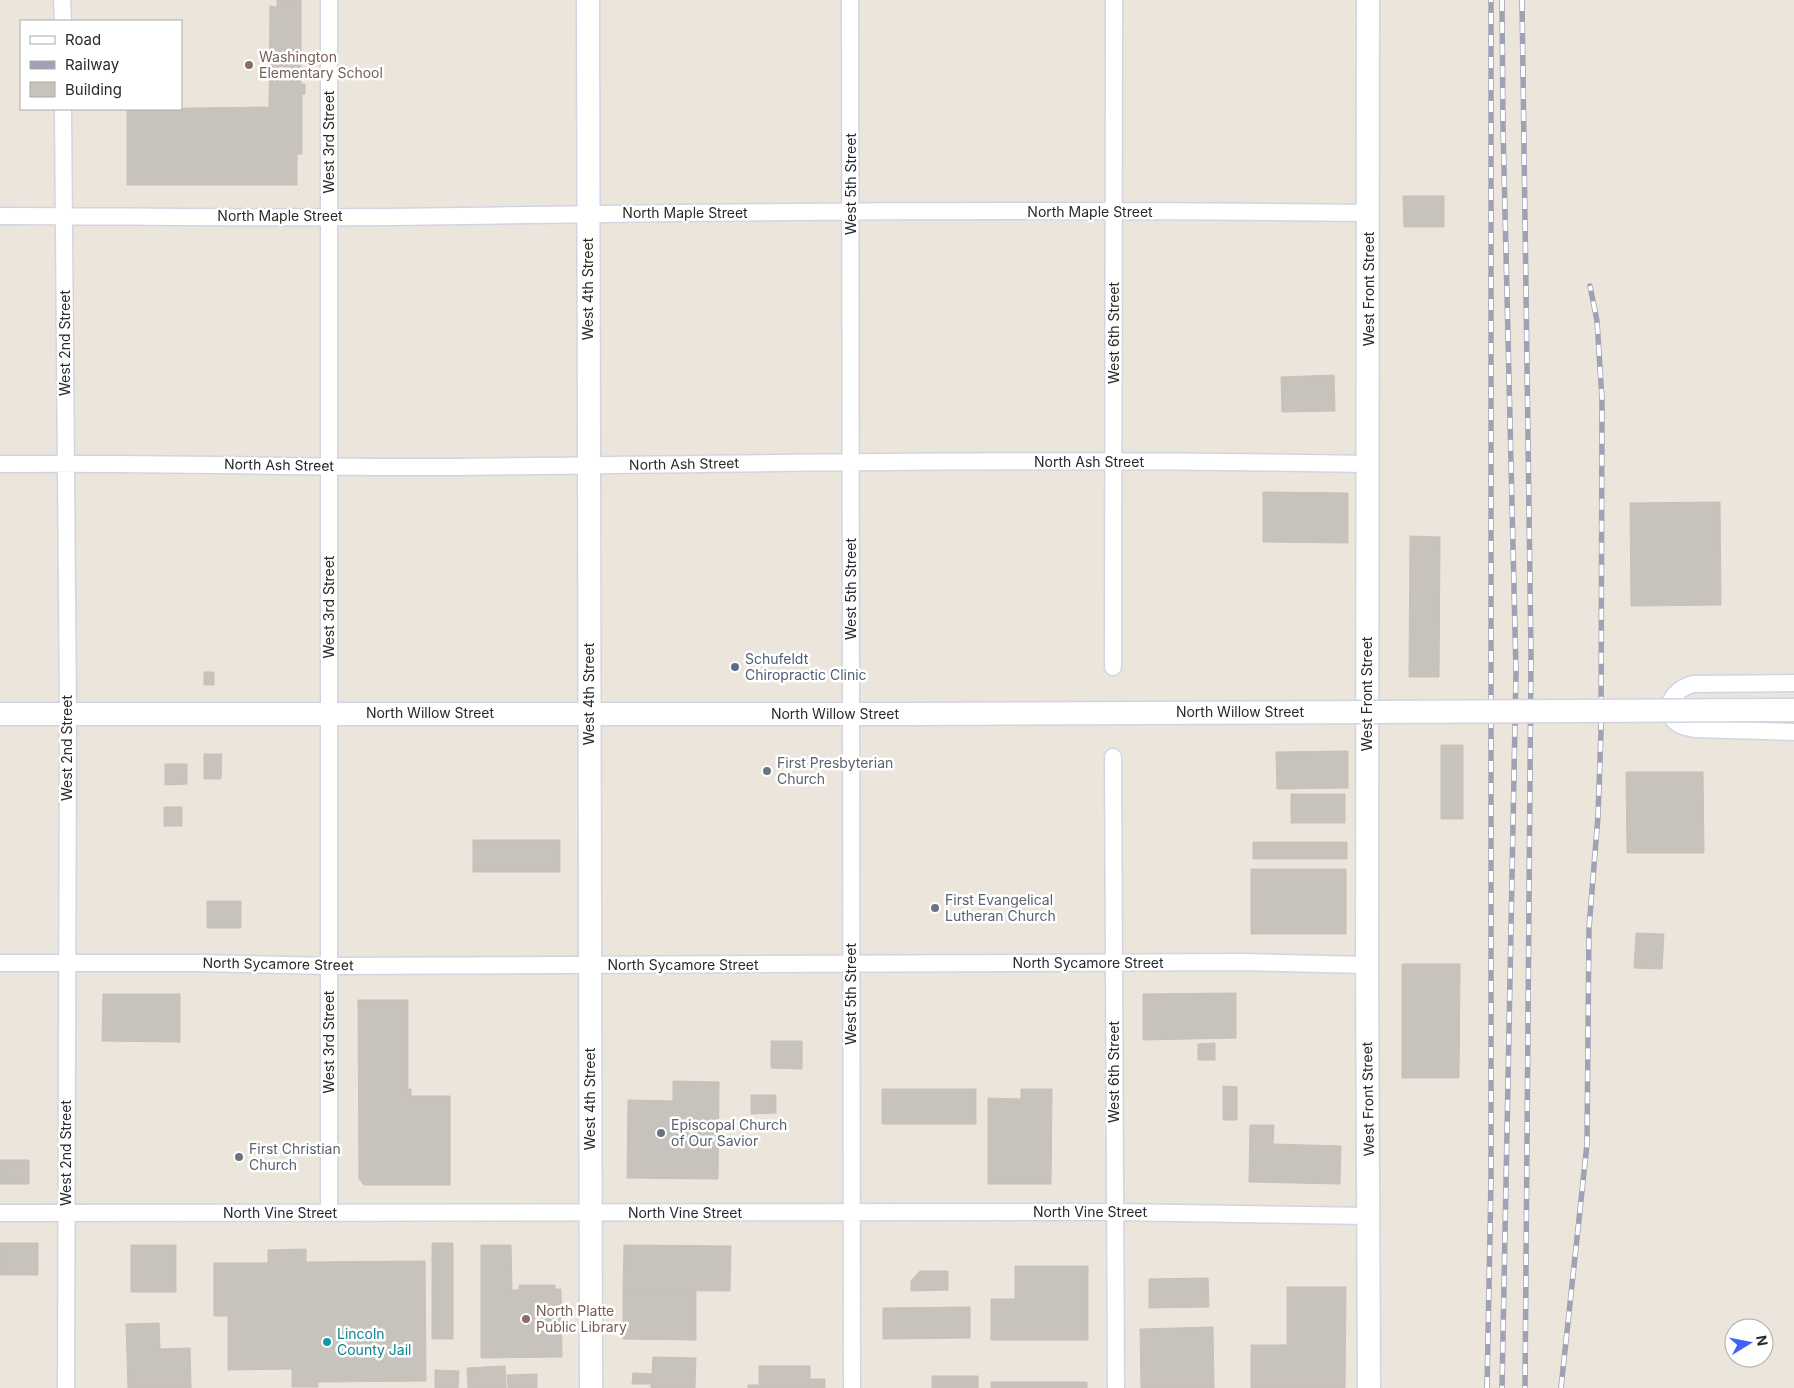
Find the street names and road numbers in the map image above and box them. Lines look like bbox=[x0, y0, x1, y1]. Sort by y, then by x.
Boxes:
street label: West 3rd Street bbox=[320, 90, 337, 193]
street label: West 5th Street bbox=[842, 133, 859, 235]
street label: North Maple Street bbox=[1027, 203, 1153, 220]
street label: North Maple Street bbox=[622, 204, 748, 221]
street label: North Maple Street bbox=[217, 207, 343, 224]
street label: West Front Street bbox=[1360, 231, 1377, 346]
street label: West 4th Street bbox=[579, 237, 596, 340]
street label: West 6th Street bbox=[1105, 282, 1122, 384]
street label: West 2nd Street bbox=[56, 290, 73, 396]
street label: North Ash Street bbox=[1034, 453, 1144, 470]
street label: North Ash Street bbox=[629, 454, 740, 473]
street label: North Ash Street bbox=[224, 455, 335, 474]
street label: West 5th Street bbox=[842, 538, 859, 640]
street label: West 3rd Street bbox=[320, 555, 337, 658]
street label: West Front Street bbox=[1358, 636, 1375, 751]
street label: West 4th Street bbox=[580, 642, 597, 745]
street label: West 2nd Street bbox=[58, 695, 75, 801]
street label: North Willow Street bbox=[1176, 703, 1305, 720]
street label: North Willow Street bbox=[366, 704, 495, 721]
street label: North Willow Street bbox=[771, 705, 900, 722]
street label: West 5th Street bbox=[842, 943, 859, 1045]
street label: North Sycamore Street bbox=[202, 954, 354, 973]
street label: North Sycamore Street bbox=[1012, 954, 1164, 971]
street label: North Sycamore Street bbox=[607, 956, 759, 973]
street label: West 3rd Street bbox=[320, 990, 337, 1093]
street label: West 6th Street bbox=[1105, 1021, 1122, 1123]
street label: West Front Street bbox=[1358, 1041, 1377, 1157]
street label: West 4th Street bbox=[581, 1047, 598, 1150]
street label: West 2nd Street bbox=[57, 1100, 74, 1206]
street label: North Vine Street bbox=[1033, 1203, 1147, 1220]
street label: North Vine Street bbox=[223, 1204, 337, 1221]
street label: North Vine Street bbox=[628, 1204, 742, 1221]

